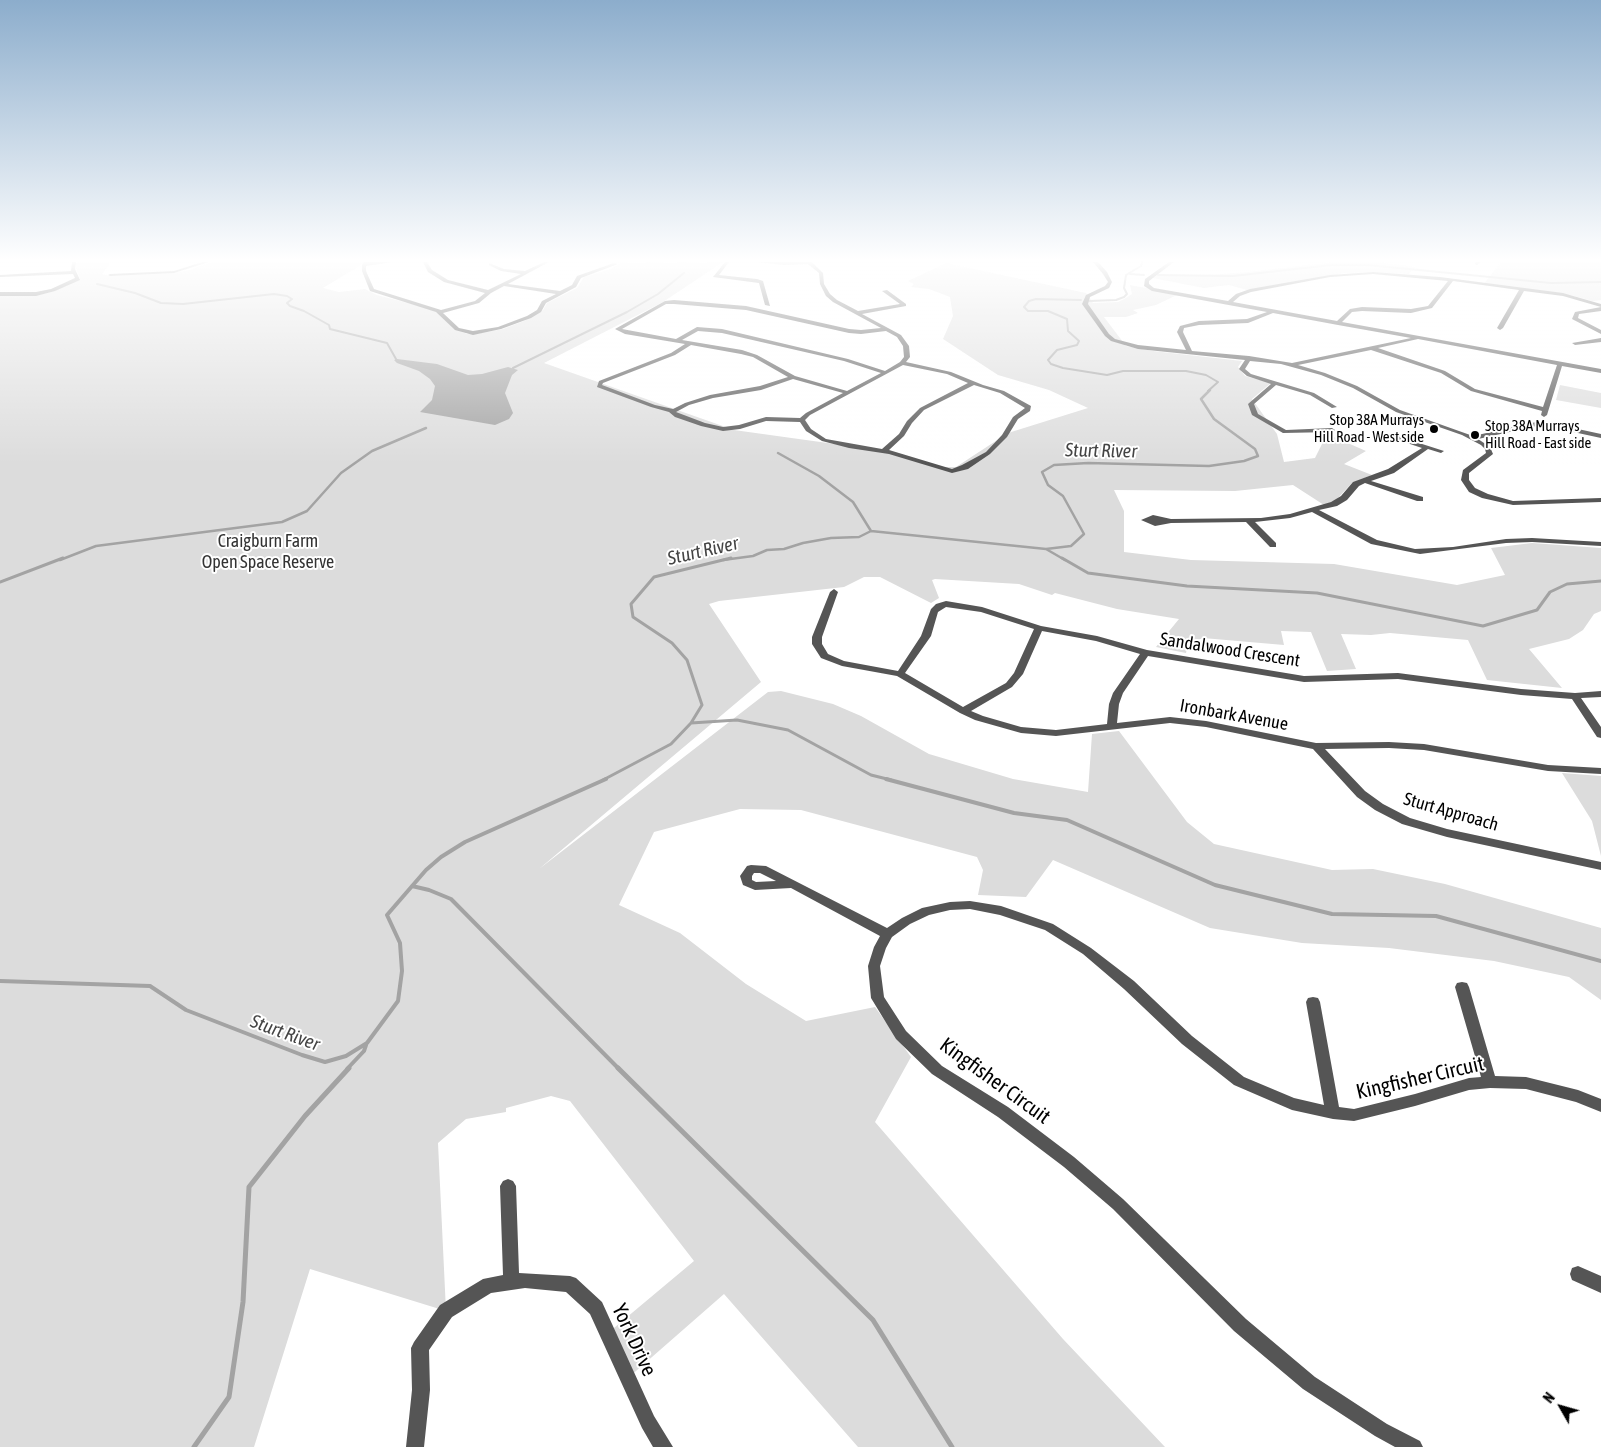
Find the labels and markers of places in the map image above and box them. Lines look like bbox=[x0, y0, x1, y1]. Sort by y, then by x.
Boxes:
place label: Stop 38A Murrays Hill Road - West side bbox=[1314, 411, 1424, 446]
place label: Stop 38A Murrays Hill Road - East side bbox=[1485, 417, 1591, 452]
marker: Stop 38A Murrays Hill Road - West side bbox=[1428, 423, 1440, 435]
marker: Stop 38A Murrays Hill Road - East side bbox=[1469, 429, 1481, 441]

